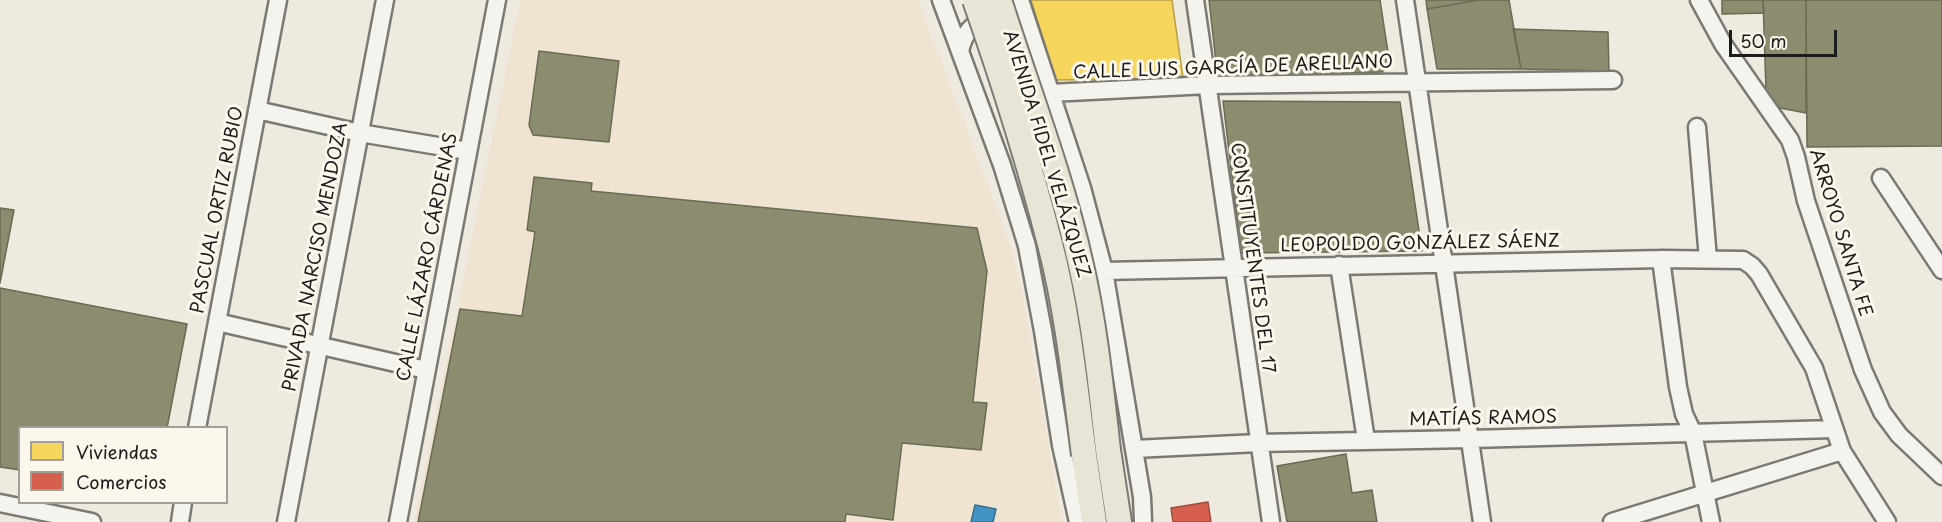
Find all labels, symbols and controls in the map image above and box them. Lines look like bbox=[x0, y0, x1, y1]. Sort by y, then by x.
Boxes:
scale bar bbox=[1732, 18, 1840, 56]
text: 50 m bbox=[1740, 27, 1787, 54]
street label: AVENIDA FIDEL VELÁZQUEZ bbox=[998, 28, 1094, 280]
street label: CALLE LUIS GARCÍA DE ARELLANO bbox=[1073, 52, 1393, 84]
street label: PASCUAL ORTIZ RUBIO bbox=[187, 105, 249, 315]
street label: PRIVADA NARCISO MENDOZA bbox=[279, 121, 353, 393]
street label: CALLE LÁZARO CÁRDENAS bbox=[393, 131, 463, 383]
street label: CONSTITUYENTES DEL 17 bbox=[1225, 141, 1279, 375]
street label: ARROYO SANTA FE bbox=[1804, 146, 1876, 320]
street label: LEOPOLDO GONZÁLEZ SÁENZ bbox=[1280, 231, 1560, 257]
street label: MATÍAS RAMOS bbox=[1409, 407, 1557, 431]
legend bbox=[18, 426, 228, 504]
text: Viviendas bbox=[76, 438, 158, 465]
text: Comercios bbox=[76, 468, 166, 495]

